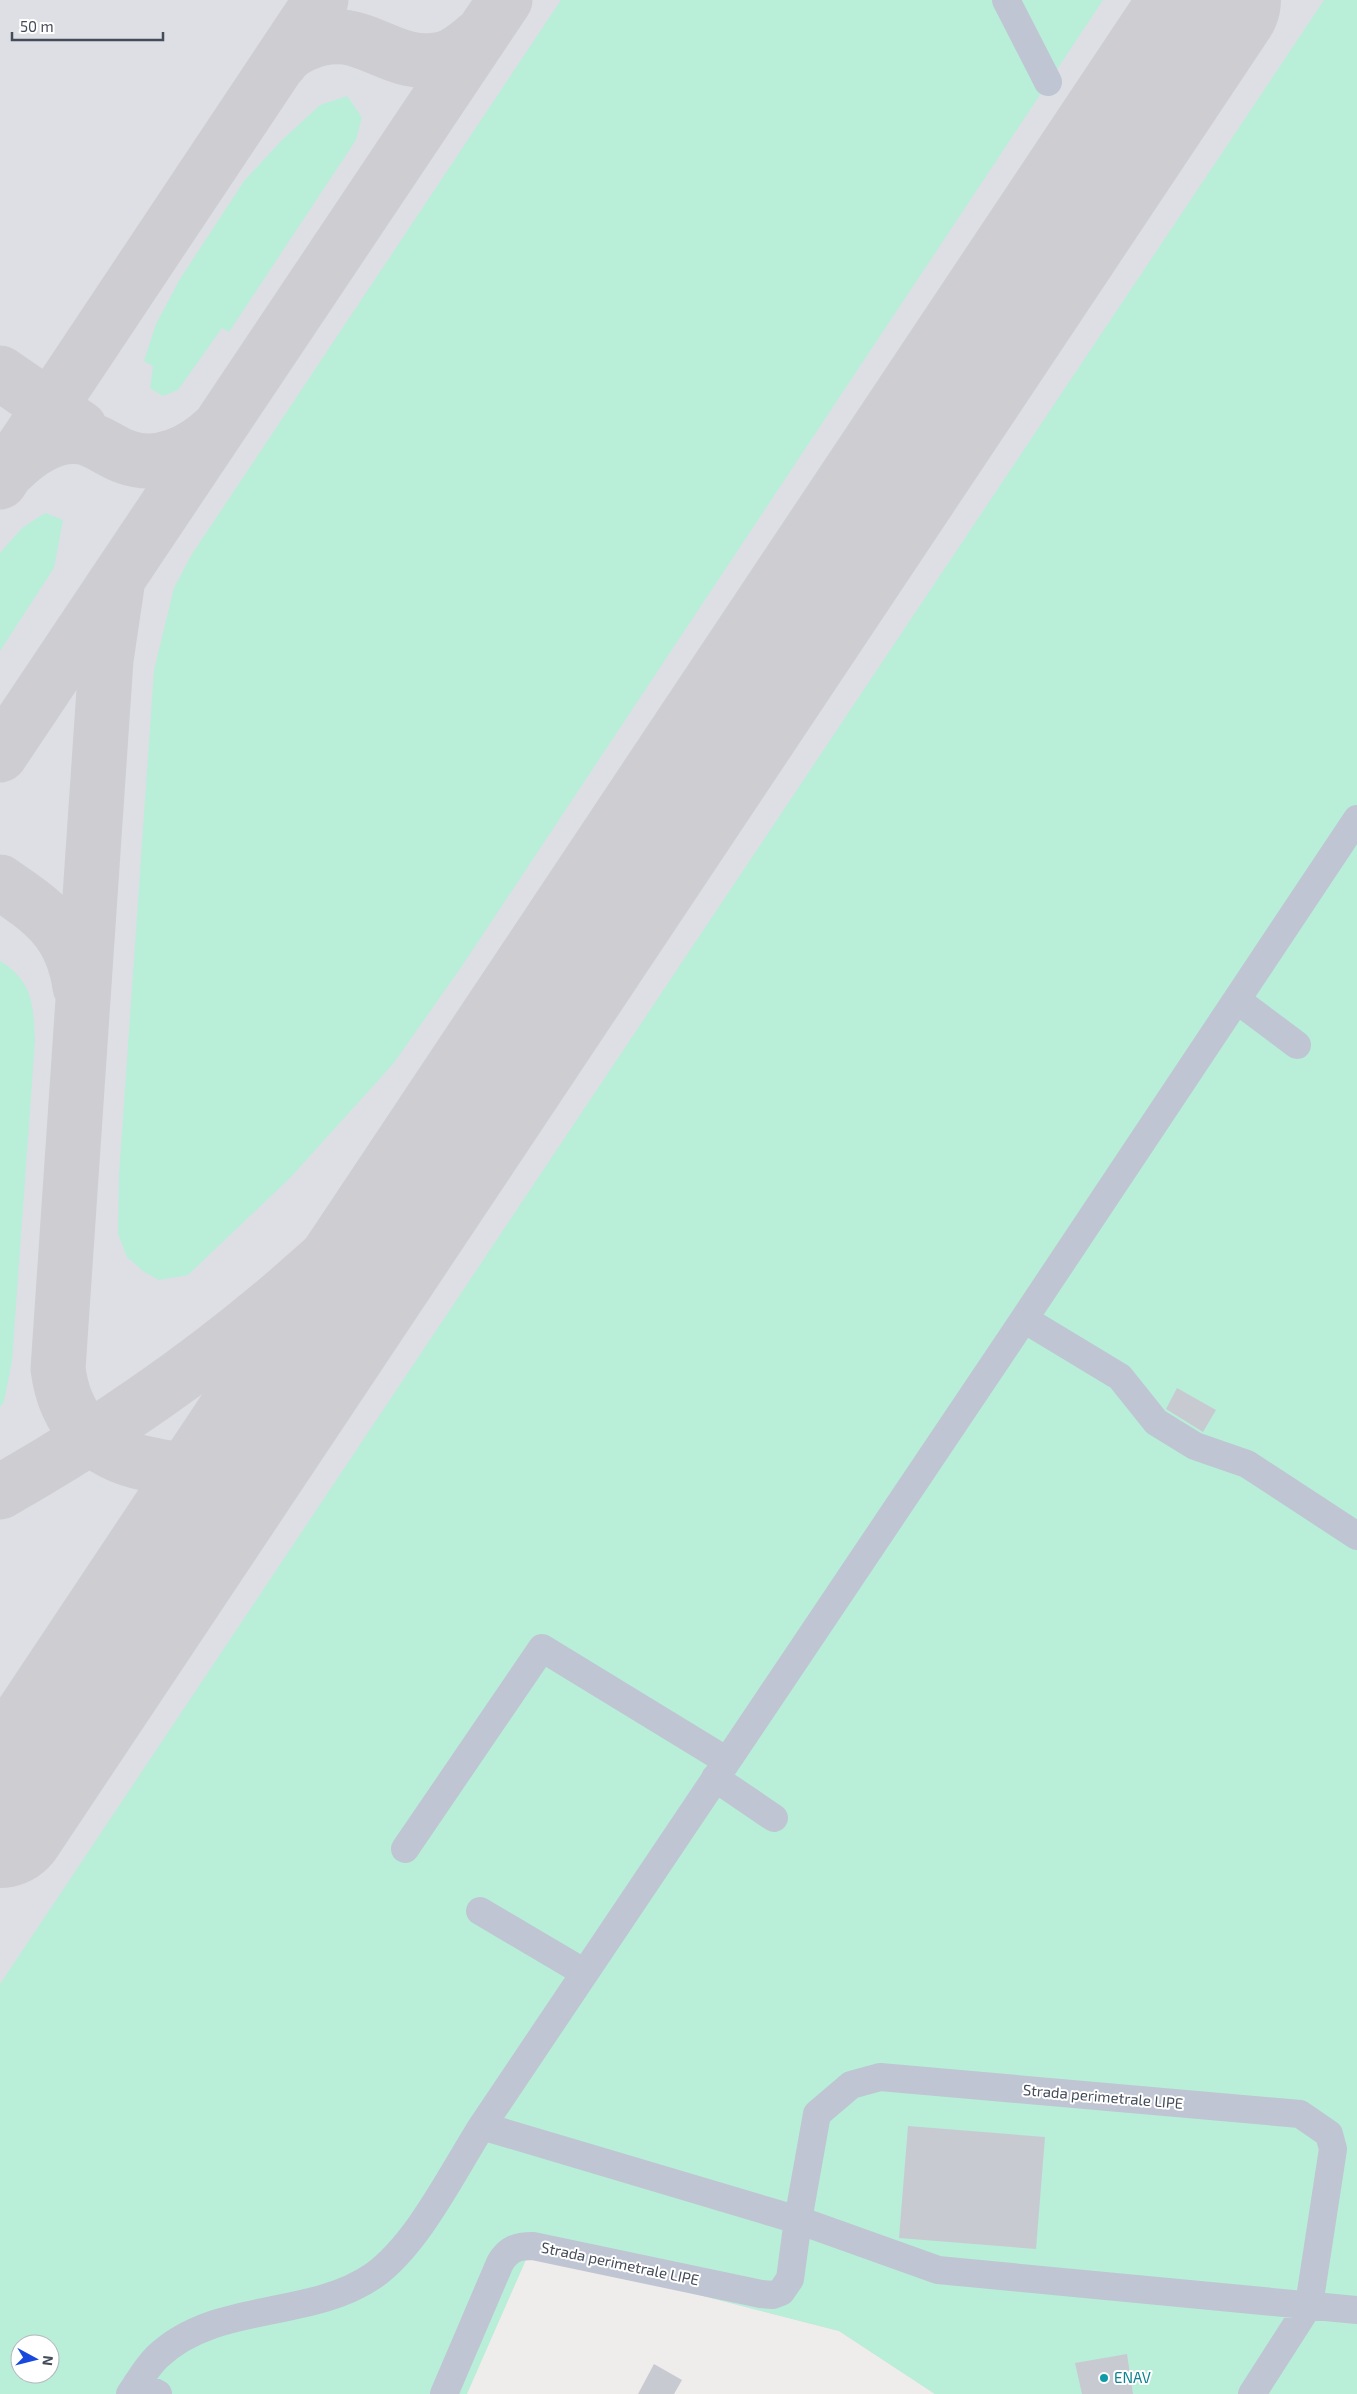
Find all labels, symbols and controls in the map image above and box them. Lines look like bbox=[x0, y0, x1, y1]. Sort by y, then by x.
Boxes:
scale bar bbox=[12, 10, 164, 42]
text: 50 m bbox=[20, 17, 54, 35]
street label: Strada perimetrale LIPE bbox=[1022, 2080, 1184, 2112]
street label: Strada perimetrale LIPE bbox=[540, 2237, 701, 2289]
north arrow bbox=[10, 2334, 60, 2384]
text: N bbox=[39, 2355, 57, 2367]
place label: ENAV bbox=[1114, 2368, 1151, 2386]
marker: ENAV bbox=[1098, 2372, 1110, 2384]

